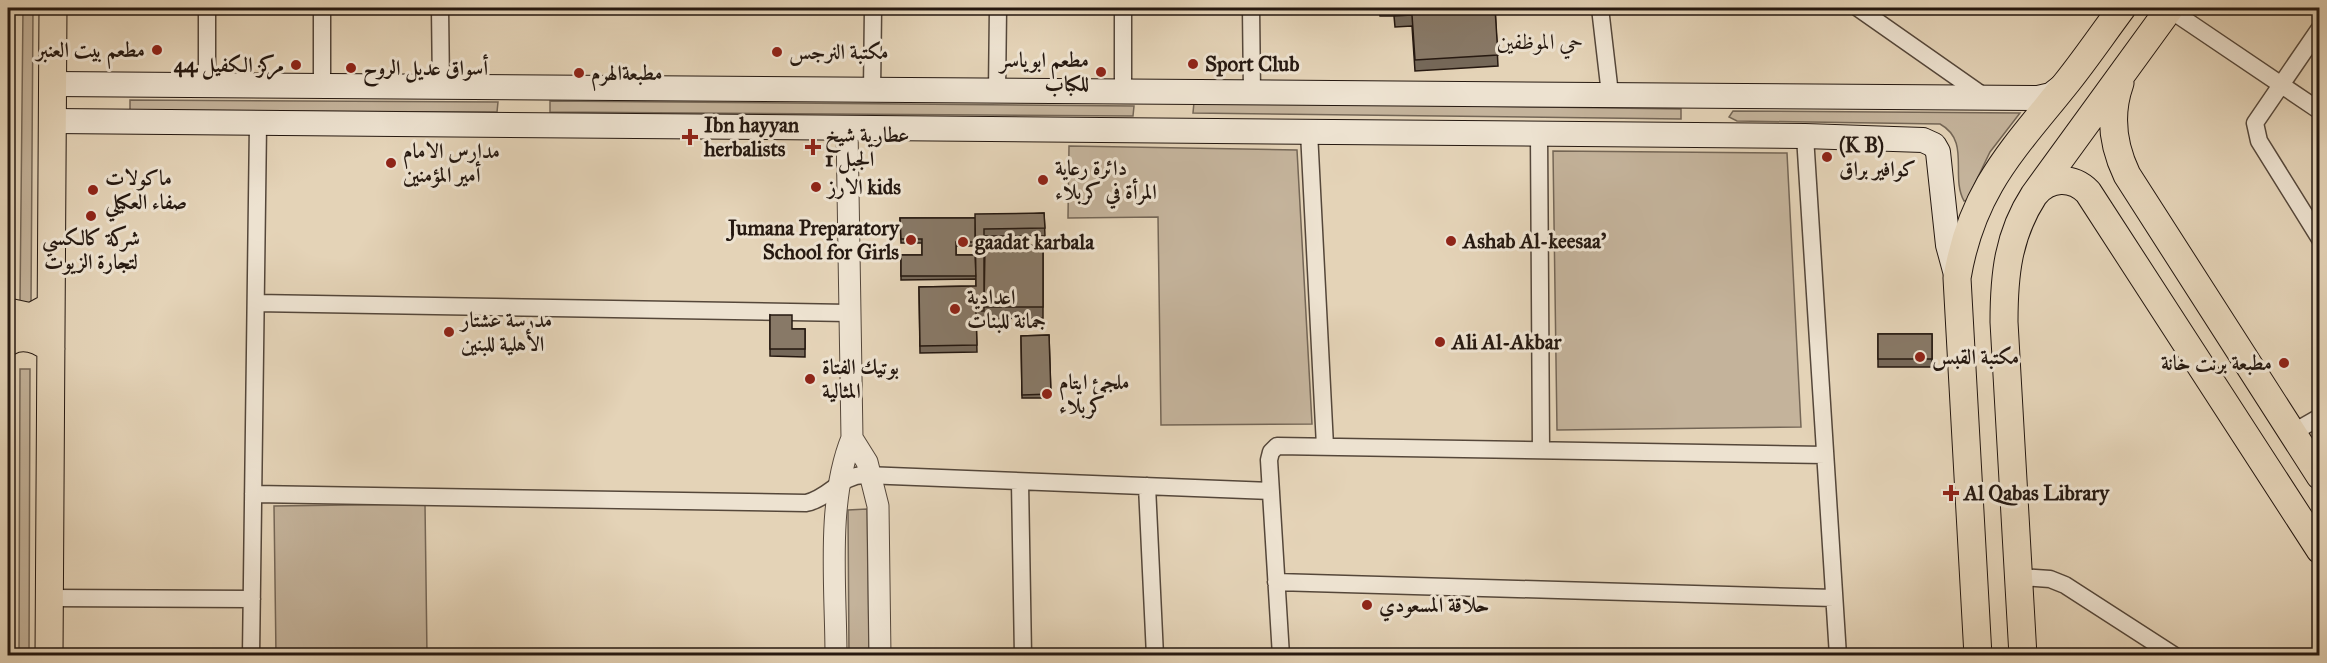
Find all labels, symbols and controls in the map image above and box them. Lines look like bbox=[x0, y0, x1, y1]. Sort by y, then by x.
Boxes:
district label: حي الموظفين bbox=[1497, 28, 1583, 60]
place label: مطعم بيت العنبر bbox=[34, 37, 145, 69]
place label: مكتبة النرجس bbox=[789, 39, 888, 66]
marker: مطعم بيت العنبر bbox=[150, 43, 164, 57]
marker: مكتبة النرجس bbox=[770, 45, 784, 59]
place label: مطعم ابوياسر للكباب bbox=[997, 47, 1089, 97]
place label: Sport Club bbox=[1205, 51, 1299, 77]
place label: مركز الكفيل 44 bbox=[174, 52, 284, 80]
place label: أسواق عديل الروح bbox=[363, 54, 488, 87]
marker: Sport Club bbox=[1186, 57, 1200, 71]
marker: مركز الكفيل 44 bbox=[289, 58, 303, 72]
place label: مطبعةالهرم bbox=[591, 60, 663, 92]
marker: أسواق عديل الروح bbox=[344, 61, 358, 75]
marker: مطعم ابوياسر للكباب bbox=[1094, 65, 1108, 79]
marker: مطبعةالهرم bbox=[572, 66, 586, 80]
place label: Ibn hayyan herbalists bbox=[703, 112, 800, 162]
place label: عطارية شيخ الجبل 1 bbox=[825, 122, 909, 174]
marker: Ibn hayyan herbalists bbox=[681, 128, 699, 146]
place label: (K B) كوافير براق bbox=[1839, 132, 1916, 182]
place label: مدارس الامام أمير المؤمنين bbox=[403, 138, 500, 188]
marker: عطارية شيخ الجبل 1 bbox=[806, 140, 820, 154]
marker: (K B) كوافير براق bbox=[1820, 150, 1834, 164]
place label: دائرة رعاية المرأة في كربلاء bbox=[1055, 155, 1157, 210]
marker: مدارس الامام أمير المؤمنين bbox=[384, 156, 398, 170]
place label: ماكولات صفاء العكيلي bbox=[104, 165, 187, 222]
marker: دائرة رعاية المرأة في كربلاء bbox=[1036, 173, 1050, 187]
place label: الارز kids bbox=[826, 174, 901, 200]
marker: الارز kids bbox=[809, 180, 823, 194]
marker: ماكولات صفاء العكيلي bbox=[86, 183, 100, 197]
marker: شركة كالكسي لتجارة الزيوت bbox=[84, 209, 98, 223]
place label: Jumana Preparatory School for Girls bbox=[725, 215, 900, 265]
place label: شركة كالكسي لتجارة الزيوت bbox=[42, 225, 140, 275]
place label: Ashab Al-keesaa' bbox=[1461, 228, 1607, 254]
place label: gaadat karbala bbox=[975, 229, 1095, 255]
marker: Jumana Preparatory School for Girls bbox=[904, 233, 918, 247]
marker: Ashab Al-keesaa' bbox=[1444, 234, 1458, 248]
marker: gaadat karbala bbox=[956, 235, 970, 249]
place label: اعدادية جمانة للبنات bbox=[967, 284, 1046, 334]
marker: اعدادية جمانة للبنات bbox=[948, 302, 962, 316]
place label: مدرسة عشتار الأهلية للبنين bbox=[459, 307, 552, 357]
marker: مدرسة عشتار الأهلية للبنين bbox=[442, 325, 456, 339]
place label: Ali Al-Akbar bbox=[1450, 329, 1563, 355]
marker: Ali Al-Akbar bbox=[1433, 335, 1447, 349]
place label: مكتبة القبس bbox=[1932, 344, 2019, 371]
marker: مكتبة القبس bbox=[1913, 350, 1927, 364]
place label: مطبعة برنت خانة bbox=[2161, 350, 2272, 376]
place label: بوتيك الفتاة المثالية bbox=[822, 354, 899, 404]
marker: مطبعة برنت خانة bbox=[2277, 356, 2291, 370]
place label: ملجئ ايتام كربلاء bbox=[1059, 369, 1130, 419]
marker: بوتيك الفتاة المثالية bbox=[803, 372, 817, 386]
marker: ملجئ ايتام كربلاء bbox=[1040, 387, 1054, 401]
place label: Al Qabas Library bbox=[1962, 480, 2110, 506]
marker: Al Qabas Library bbox=[1942, 484, 1960, 502]
place label: حلاقة المسعودي bbox=[1379, 592, 1490, 622]
marker: حلاقة المسعودي bbox=[1360, 598, 1374, 612]

